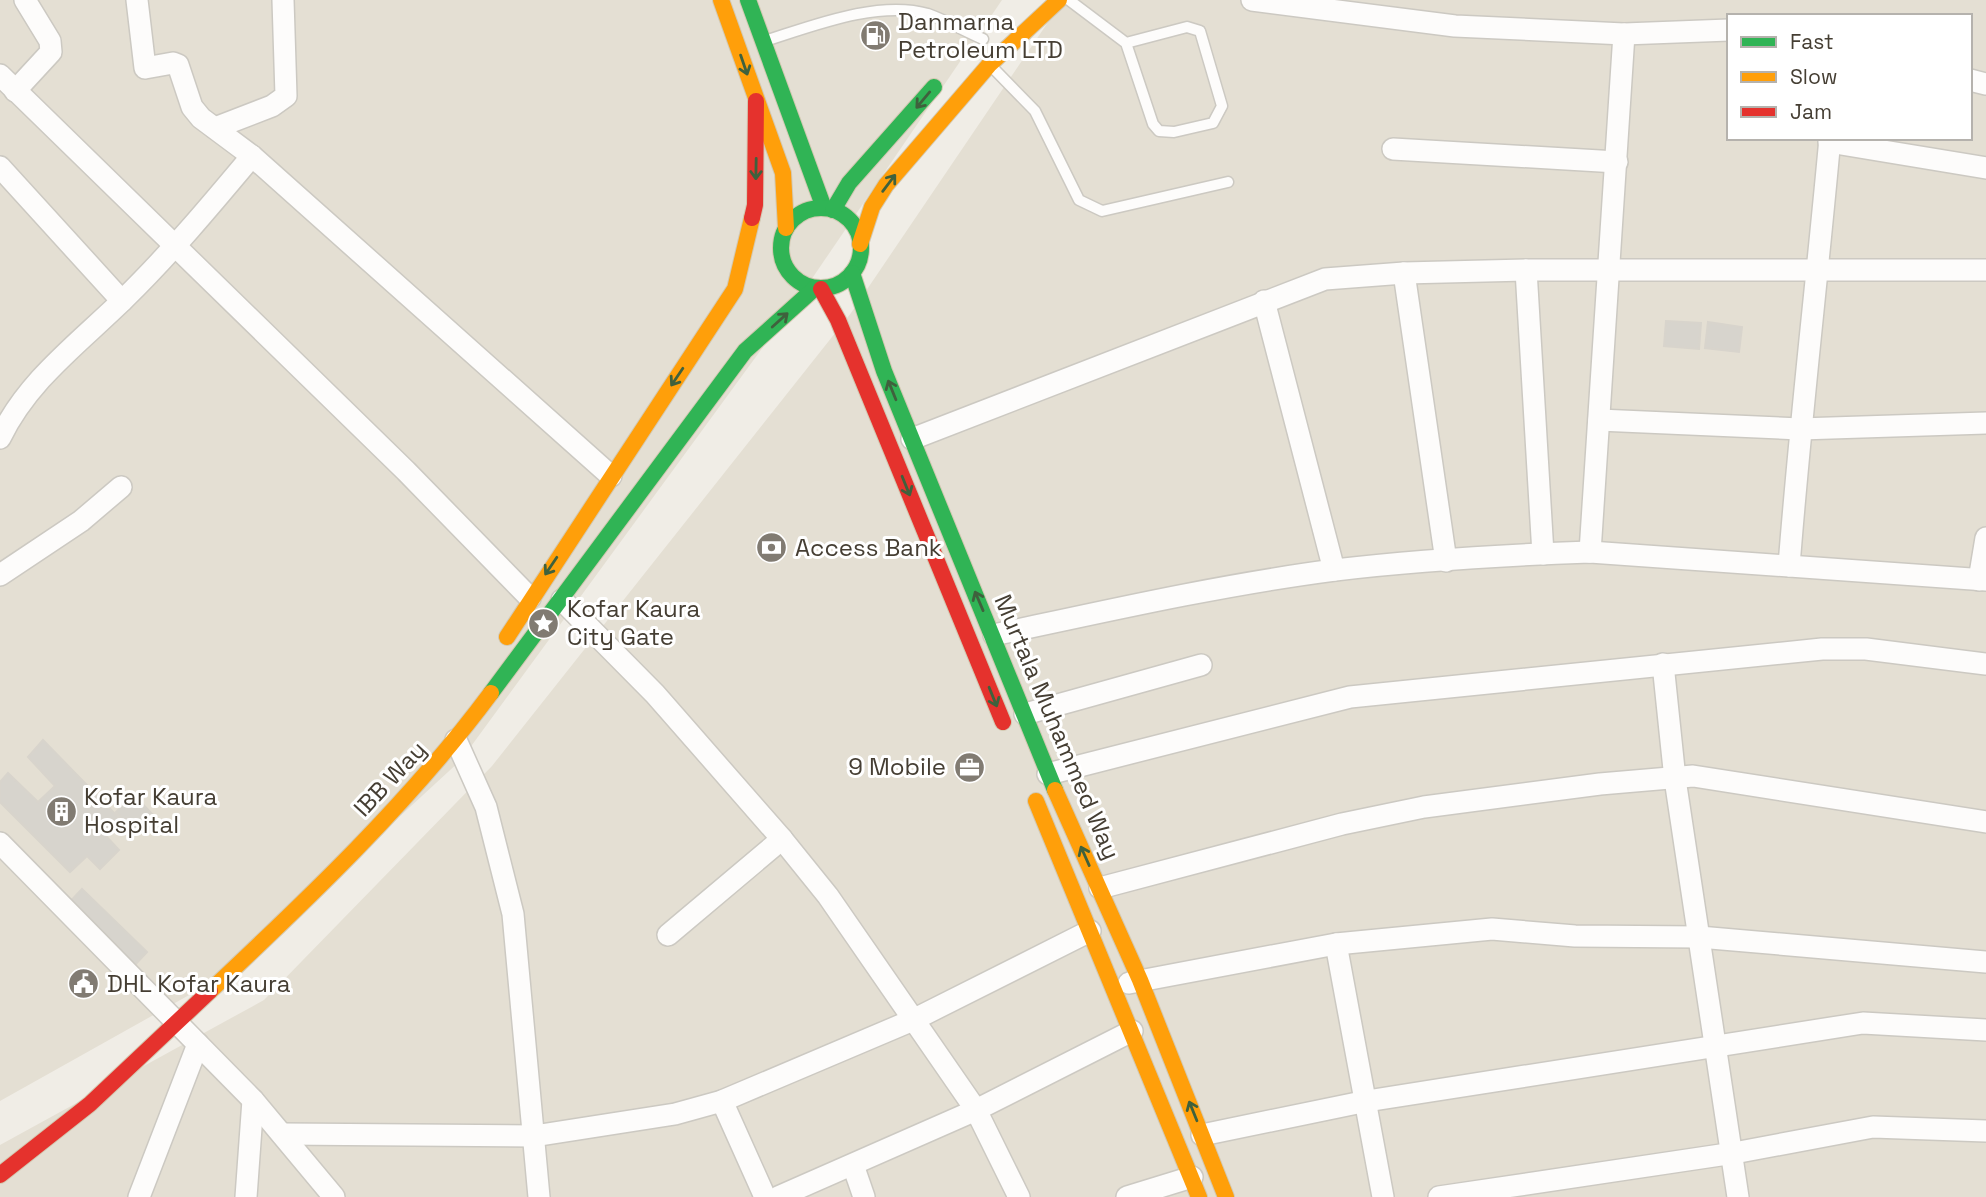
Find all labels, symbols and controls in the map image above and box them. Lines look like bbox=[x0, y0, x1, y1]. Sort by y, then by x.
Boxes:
place label: Danmarna Petroleum LTD bbox=[898, 6, 1063, 65]
legend bbox=[1727, 14, 1972, 140]
fuel station icon: Danmarna Petroleum LTD bbox=[858, 19, 892, 53]
text: Fast bbox=[1790, 28, 1834, 55]
one-way arrow bbox=[739, 53, 751, 75]
text: Slow bbox=[1790, 63, 1838, 90]
one-way arrow bbox=[915, 90, 931, 108]
text: Jam bbox=[1790, 98, 1832, 125]
one-way arrow bbox=[749, 157, 763, 180]
one-way arrow bbox=[881, 174, 896, 192]
one-way arrow bbox=[771, 312, 789, 328]
one-way arrow bbox=[670, 366, 684, 386]
one-way arrow bbox=[885, 380, 898, 402]
one-way arrow bbox=[901, 475, 914, 497]
bank icon: Access Bank bbox=[755, 531, 789, 565]
place label: Access Bank bbox=[795, 532, 942, 563]
one-way arrow bbox=[544, 556, 558, 575]
one-way arrow bbox=[972, 590, 985, 612]
street label: Murtala Muhammed Way bbox=[988, 590, 1127, 864]
place label: Kofar Kaura City Gate bbox=[567, 593, 700, 652]
place icon: Kofar Kaura City Gate bbox=[527, 606, 561, 640]
one-way arrow bbox=[987, 685, 1000, 707]
street label: IBB Way bbox=[347, 734, 433, 823]
office icon: 9 Mobile bbox=[952, 750, 986, 784]
place label: 9 Mobile bbox=[848, 751, 946, 782]
place label: Kofar Kaura Hospital bbox=[84, 781, 217, 840]
building icon: Kofar Kaura Hospital bbox=[44, 794, 78, 828]
one-way arrow bbox=[1078, 846, 1091, 867]
public building icon: DHL Kofar Kaura bbox=[67, 967, 101, 1001]
place label: DHL Kofar Kaura bbox=[107, 968, 291, 999]
one-way arrow bbox=[1185, 1100, 1198, 1122]

